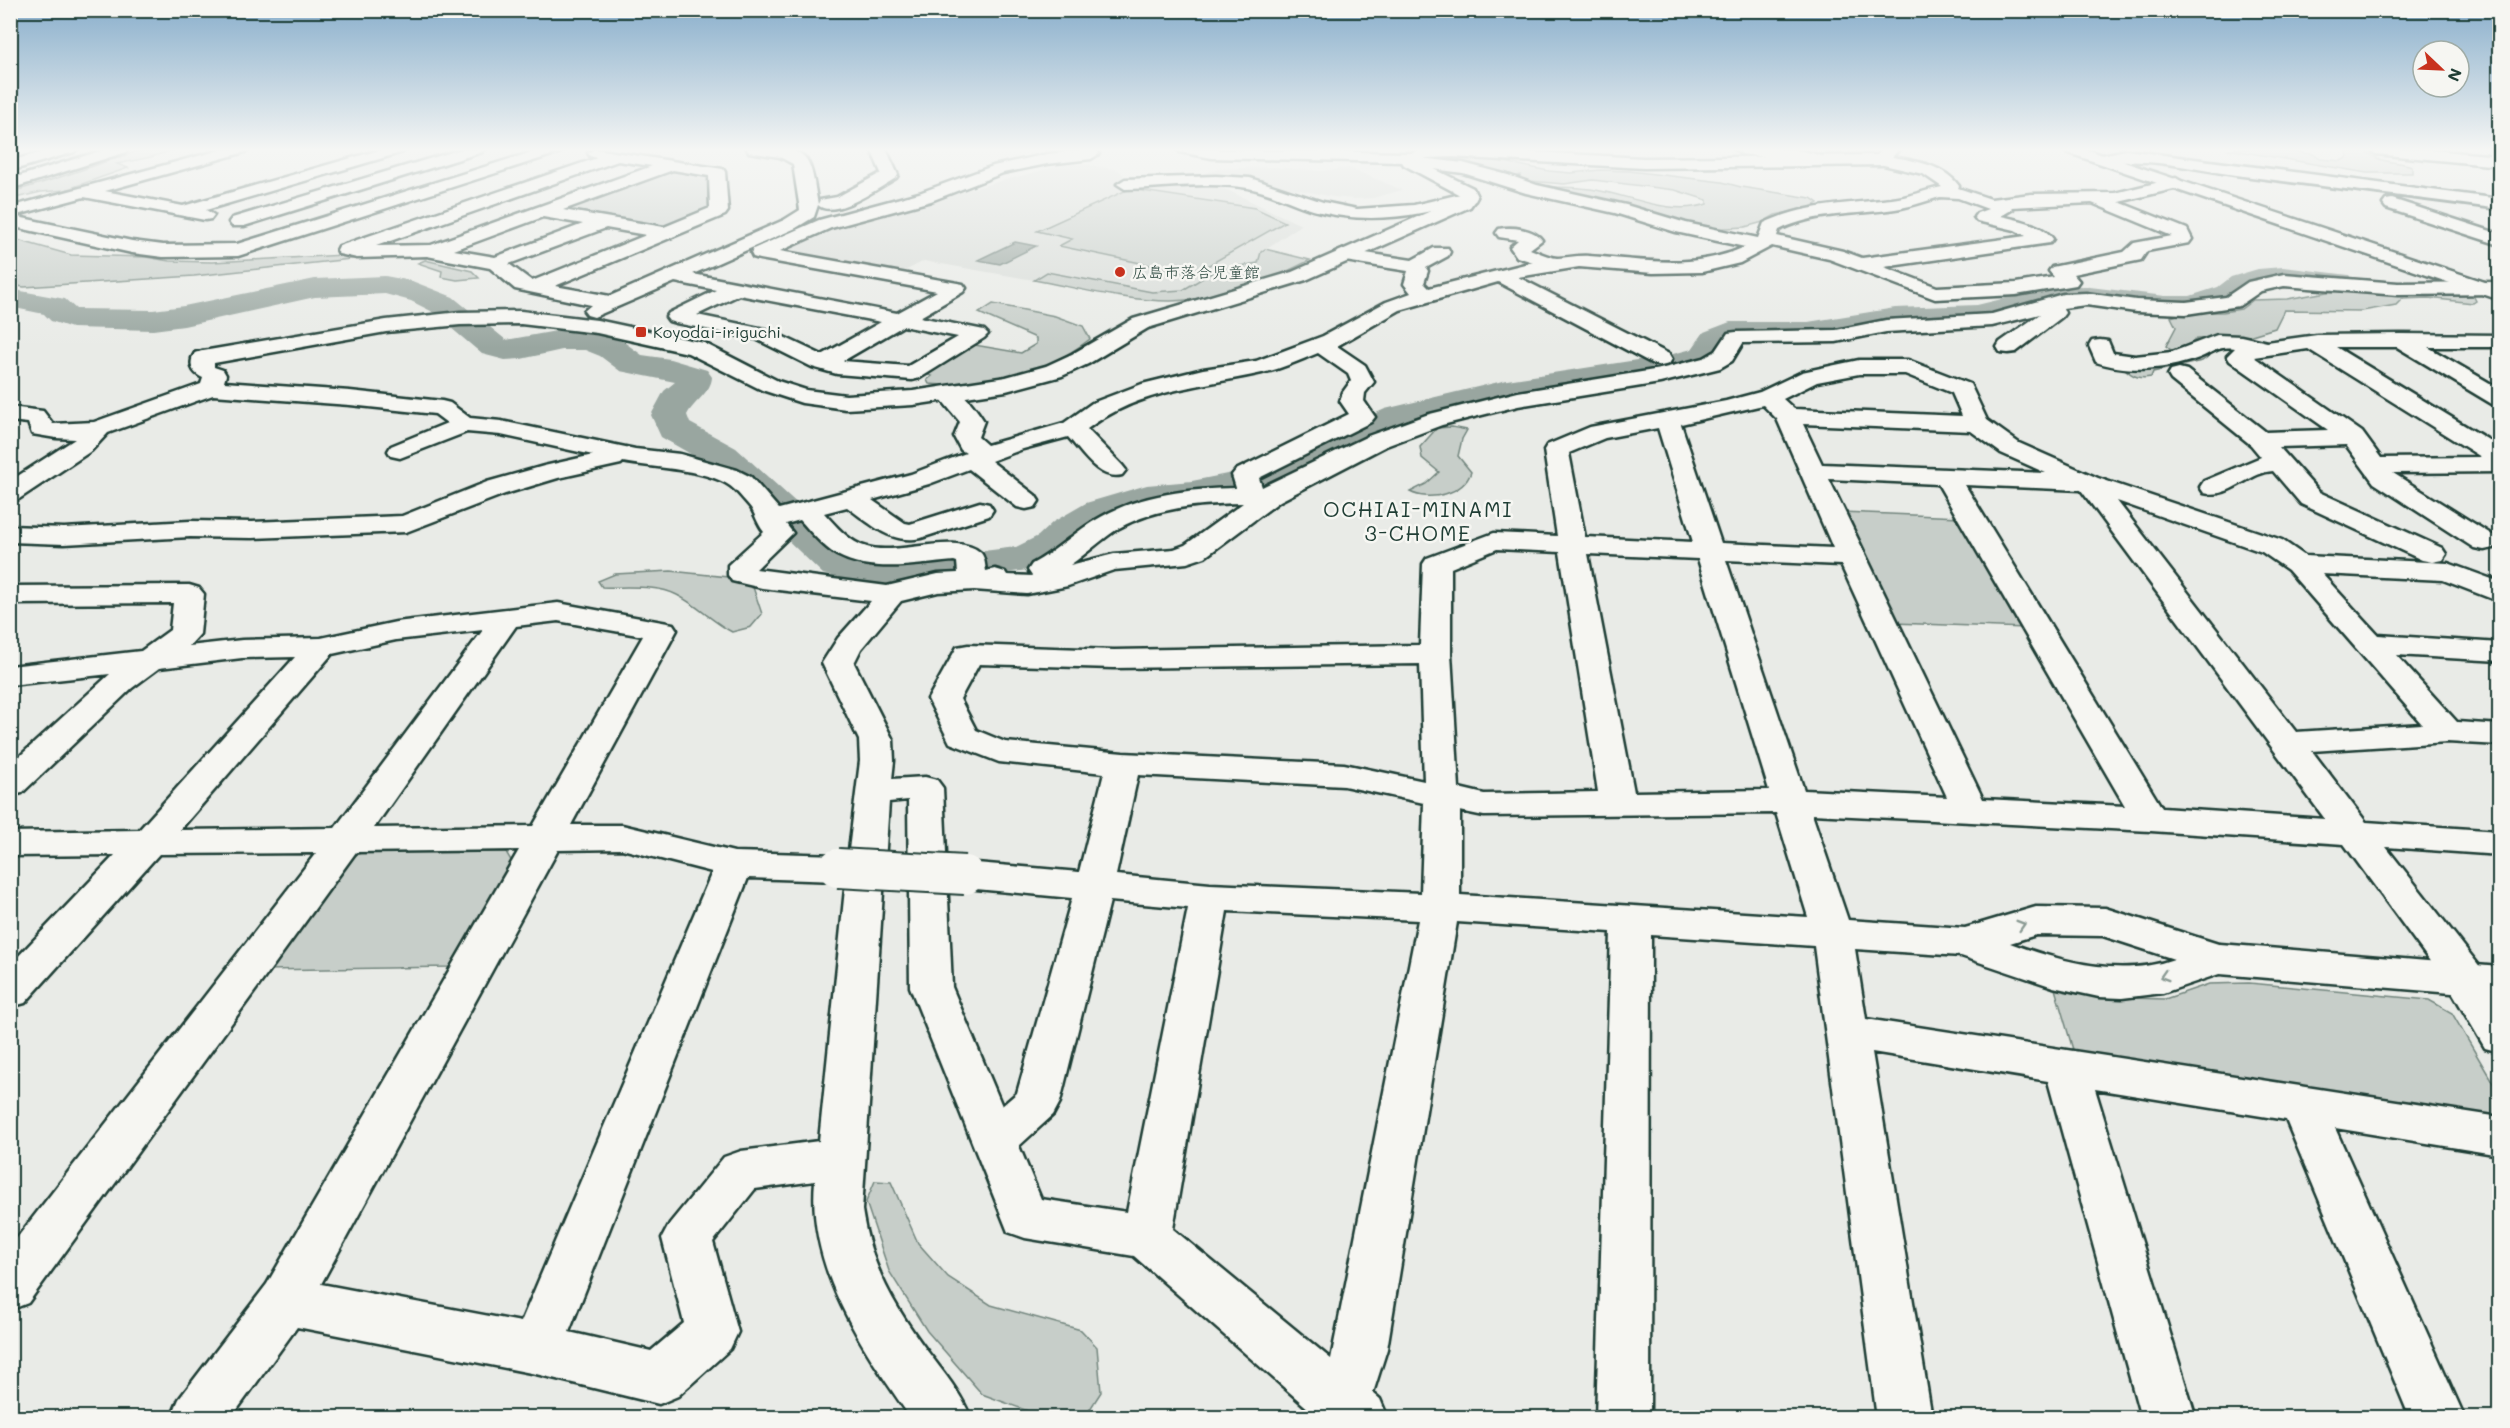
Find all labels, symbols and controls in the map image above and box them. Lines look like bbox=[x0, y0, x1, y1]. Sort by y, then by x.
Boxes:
north arrow bbox=[2411, 39, 2471, 99]
text: N bbox=[2443, 65, 2467, 85]
place label: 広島市落合児童館 bbox=[1132, 261, 1260, 282]
marker: 広島市落合児童館 bbox=[1113, 265, 1127, 279]
place label: Koyodai-iriguchi bbox=[653, 321, 781, 342]
marker: Koyodai-iriguchi bbox=[634, 325, 648, 339]
district label: OCHIAI-MINAMI 3-CHOME bbox=[1323, 495, 1513, 546]
one-way arrow bbox=[2015, 920, 2026, 932]
one-way arrow bbox=[2159, 969, 2170, 981]

